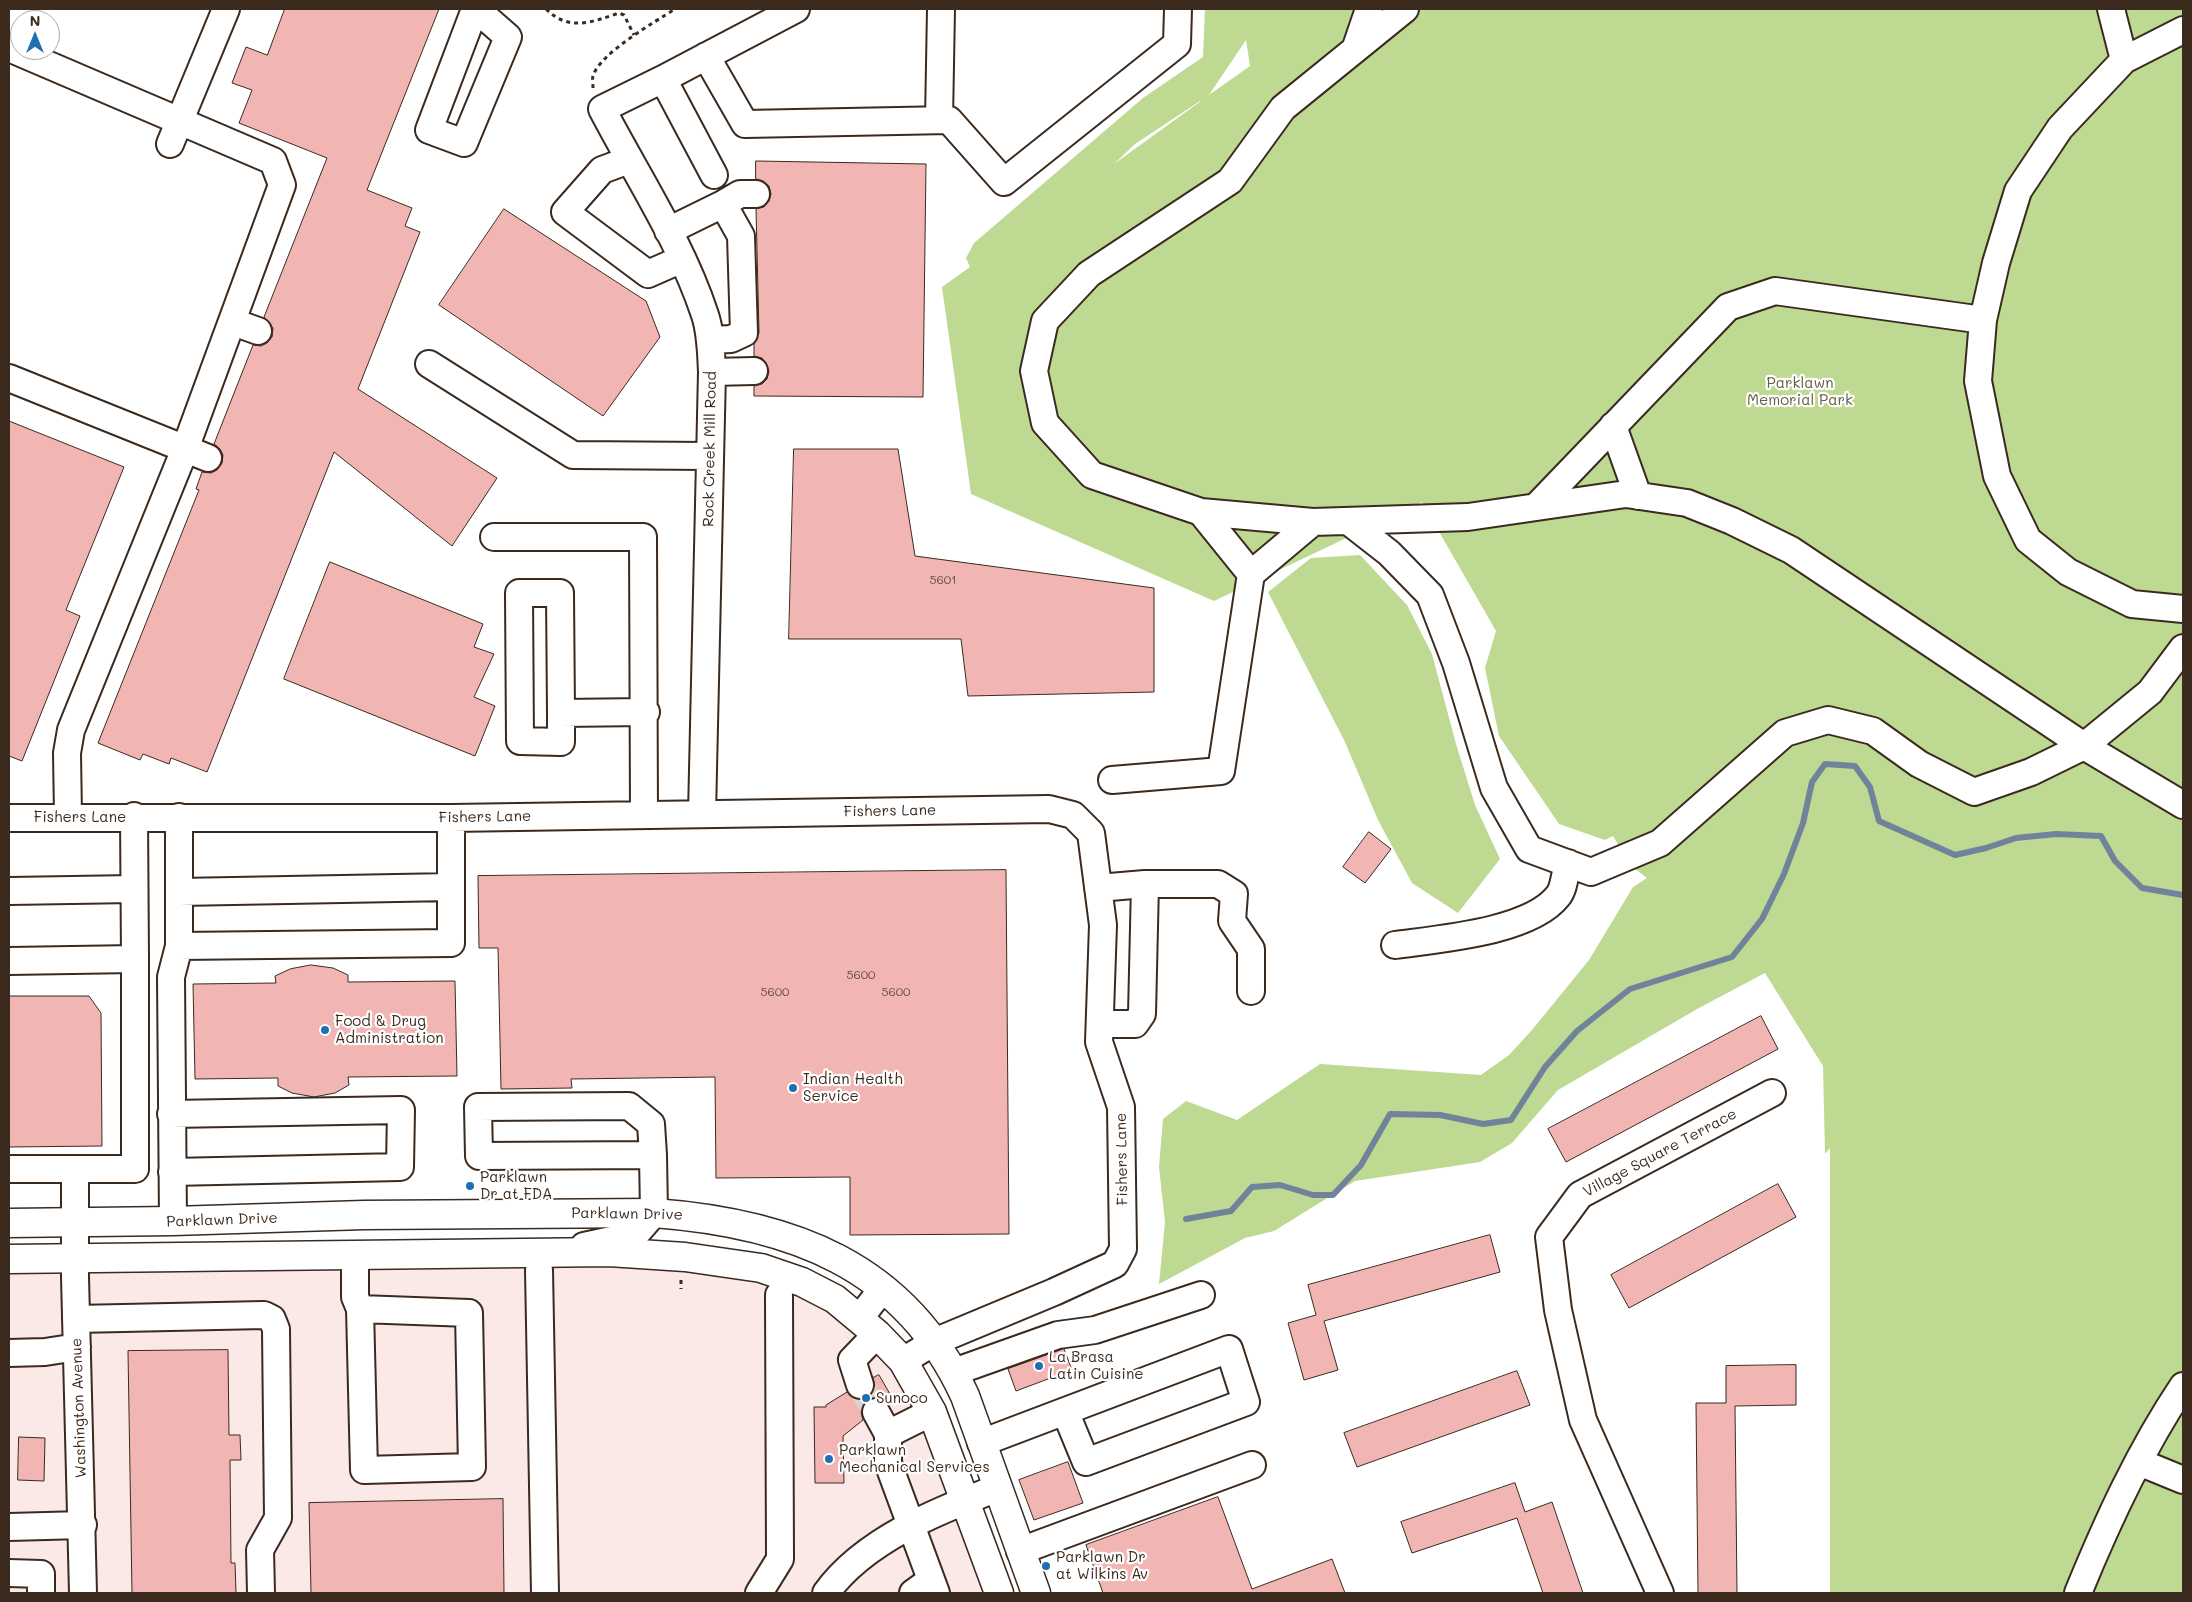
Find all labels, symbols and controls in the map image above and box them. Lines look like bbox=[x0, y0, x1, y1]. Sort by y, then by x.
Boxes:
north arrow bbox=[10, 10, 60, 60]
text: N bbox=[30, 11, 40, 30]
street label: Rock Creek Mill Road bbox=[700, 371, 720, 527]
park label: Parklawn Memorial Park bbox=[1747, 374, 1853, 409]
house number: 5601 bbox=[929, 573, 957, 587]
street label: Fishers Lane bbox=[844, 801, 936, 821]
street label: Fishers Lane bbox=[439, 807, 531, 827]
street label: Fishers Lane bbox=[34, 808, 126, 826]
house number: 5600 bbox=[846, 968, 876, 982]
house number: 5600 bbox=[760, 985, 790, 999]
house number: 5600 bbox=[881, 985, 911, 999]
place label: Food & Drug Administration bbox=[335, 1012, 443, 1047]
marker: Food & Drug Administration bbox=[319, 1024, 331, 1036]
place label: Indian Health Service bbox=[803, 1070, 903, 1105]
marker: Indian Health Service bbox=[787, 1082, 799, 1094]
street label: Village Square Terrace bbox=[1580, 1105, 1740, 1201]
street label: Fishers Lane bbox=[1112, 1113, 1132, 1205]
place label: Parklawn Dr at FDA bbox=[480, 1168, 552, 1203]
marker: Parklawn Dr at FDA bbox=[464, 1180, 476, 1192]
street label: Parklawn Drive bbox=[571, 1204, 683, 1224]
street label: Parklawn Drive bbox=[166, 1209, 278, 1231]
street label: Washington Avenue bbox=[68, 1338, 90, 1478]
place label: La Brasa Latin Cuisine bbox=[1049, 1348, 1144, 1383]
marker: La Brasa Latin Cuisine bbox=[1033, 1360, 1045, 1372]
place label: Sunoco bbox=[876, 1389, 928, 1407]
marker: Sunoco bbox=[860, 1392, 872, 1404]
place label: Parklawn Mechanical Services bbox=[839, 1441, 990, 1476]
marker: Parklawn Mechanical Services bbox=[823, 1453, 835, 1465]
place label: Parklawn Dr at Wilkins Av bbox=[1056, 1548, 1148, 1583]
marker: Parklawn Dr at Wilkins Av bbox=[1040, 1560, 1052, 1572]

